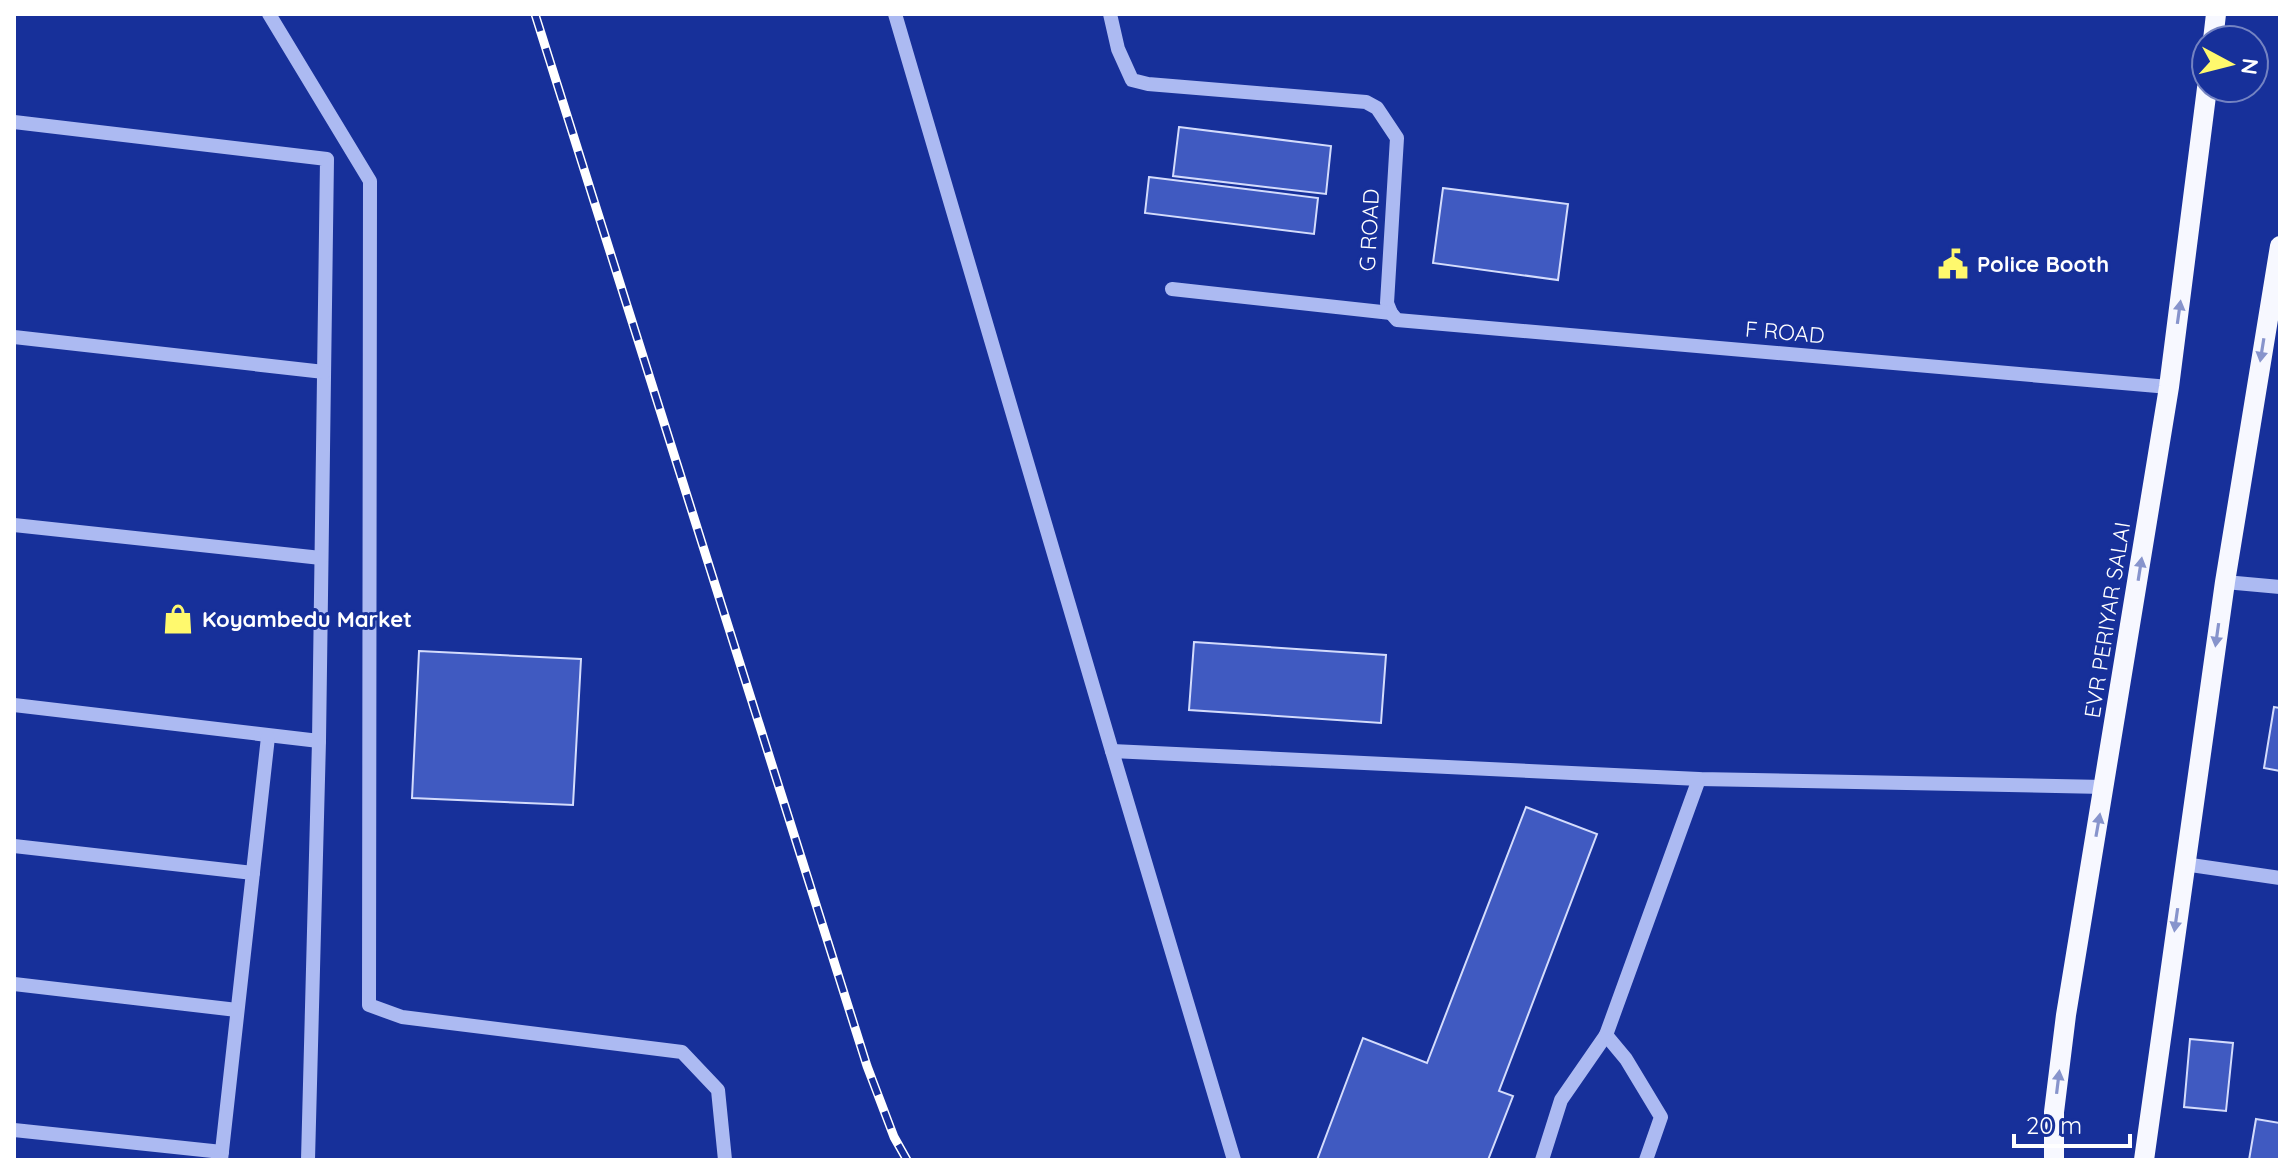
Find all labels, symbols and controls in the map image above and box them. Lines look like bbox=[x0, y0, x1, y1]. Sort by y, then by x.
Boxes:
north arrow bbox=[2190, 24, 2270, 104]
text: N bbox=[2235, 57, 2265, 76]
street label: G ROAD bbox=[1353, 188, 1385, 272]
public building icon: Police Booth bbox=[1936, 247, 1970, 281]
place label: Police Booth bbox=[1977, 250, 2109, 278]
one-way arrow bbox=[2173, 299, 2186, 324]
street label: F ROAD bbox=[1744, 315, 1826, 349]
one-way arrow bbox=[2256, 338, 2268, 363]
street label: EVR PERIYAR SALAI bbox=[2078, 520, 2136, 720]
one-way arrow bbox=[2134, 556, 2146, 581]
shop icon: Koyambedu Market bbox=[161, 602, 195, 636]
place label: Koyambedu Market bbox=[202, 605, 412, 633]
one-way arrow bbox=[2210, 623, 2223, 648]
one-way arrow bbox=[2092, 813, 2105, 838]
one-way arrow bbox=[2169, 908, 2182, 933]
one-way arrow bbox=[2052, 1069, 2065, 1094]
scale bar bbox=[2014, 1098, 2130, 1148]
text: 20 m bbox=[2026, 1110, 2082, 1140]

